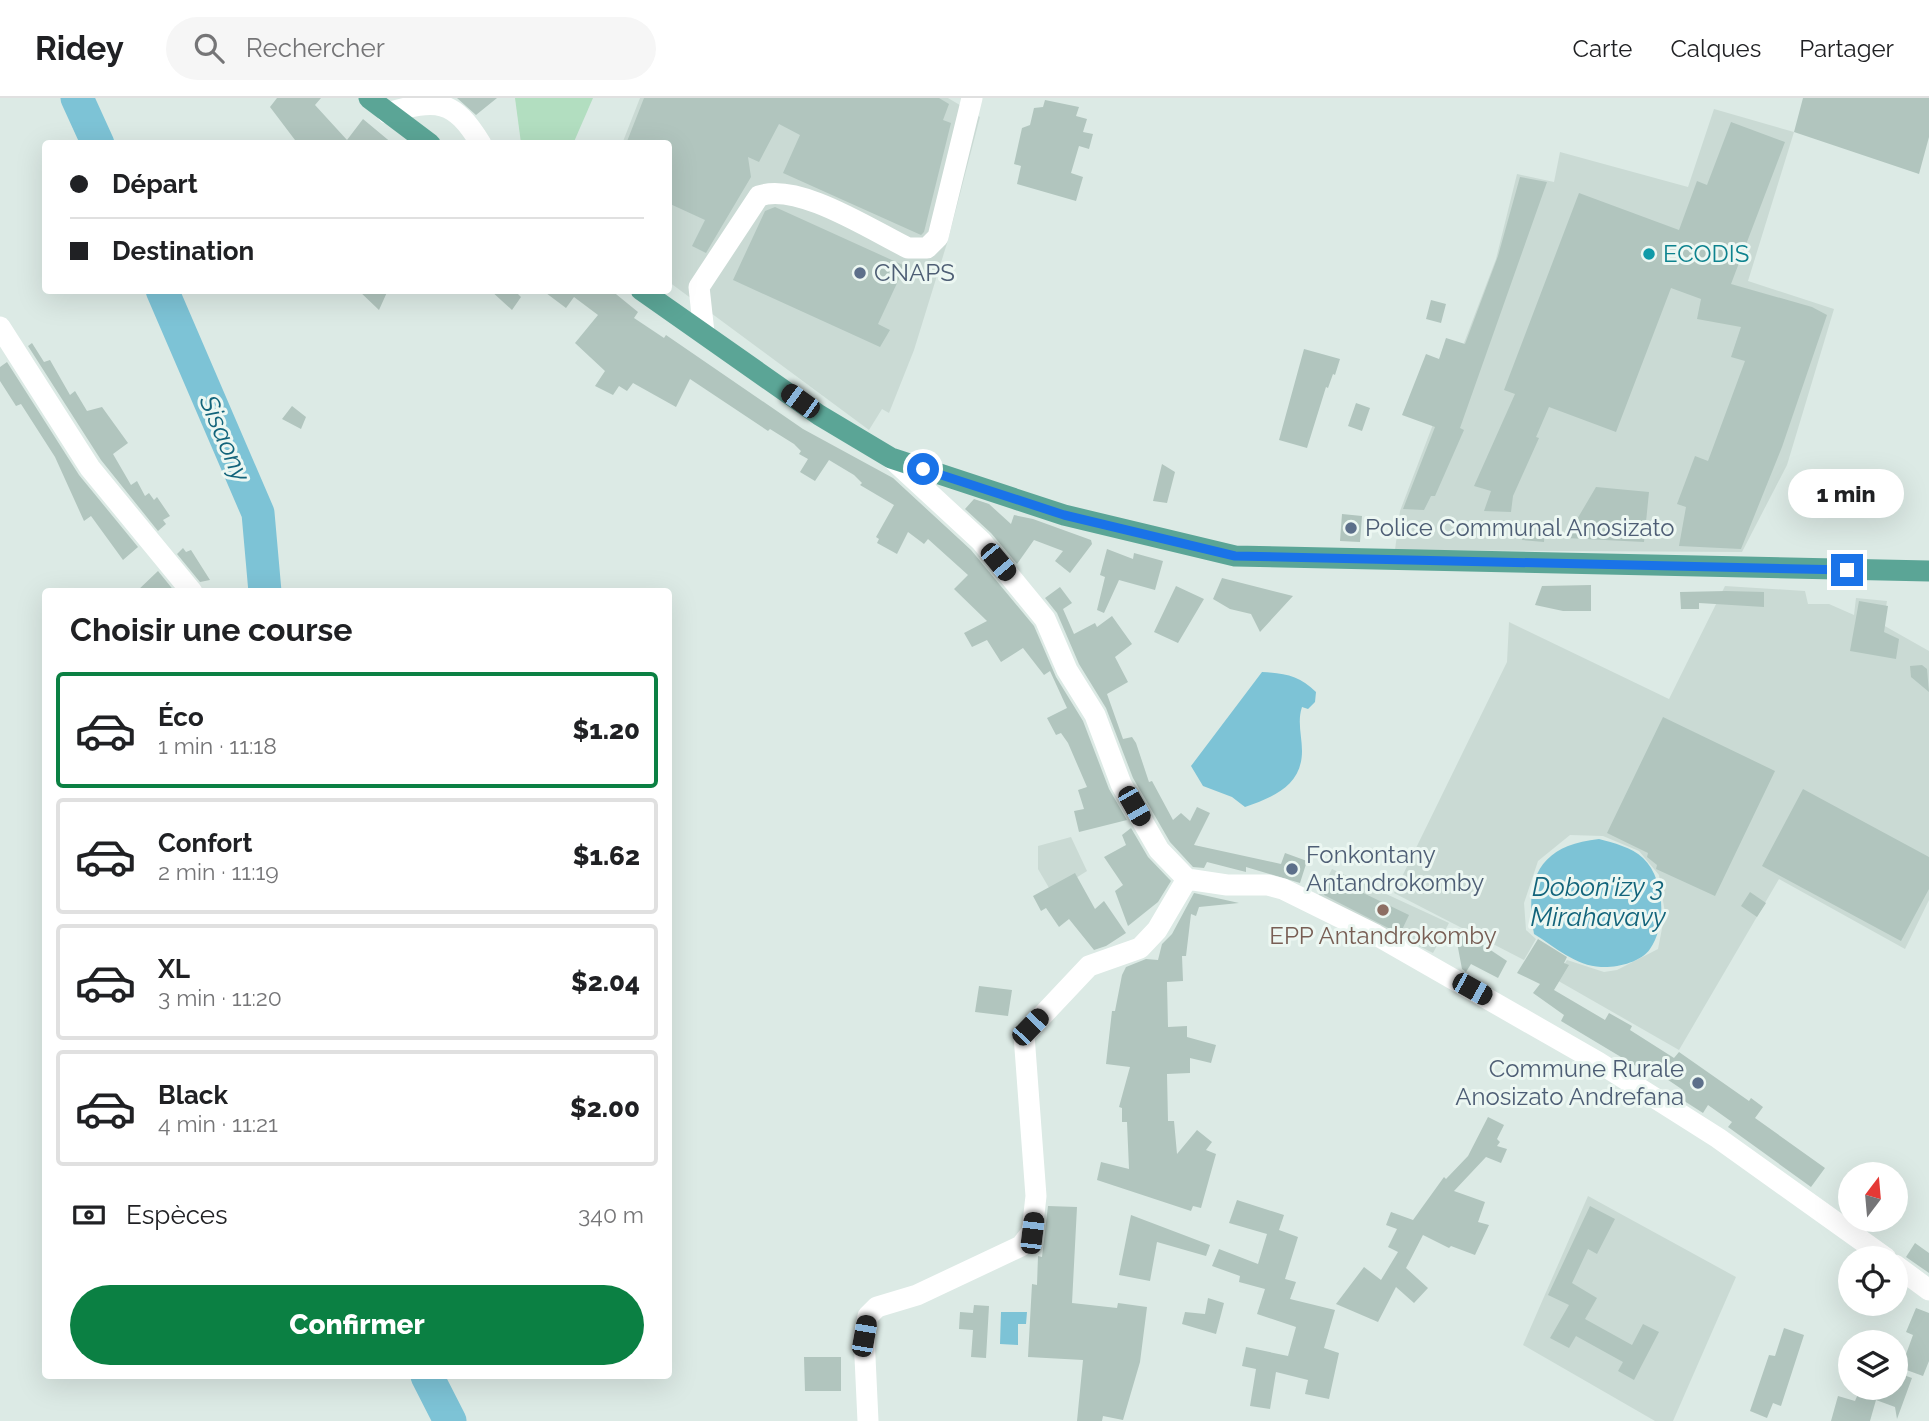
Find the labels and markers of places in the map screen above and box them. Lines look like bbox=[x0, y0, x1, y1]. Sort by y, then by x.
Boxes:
place label: ECODIS bbox=[1663, 239, 1749, 268]
marker: ECODIS bbox=[1641, 246, 1657, 262]
place label: CNAPS bbox=[874, 258, 955, 287]
marker: CNAPS bbox=[852, 265, 868, 281]
place label: Police Communal Anosizato bbox=[1365, 513, 1675, 542]
marker: Police Communal Anosizato bbox=[1343, 520, 1359, 536]
place label: Fonkontany Antandrokomby bbox=[1306, 840, 1484, 897]
marker: Fonkontany Antandrokomby bbox=[1284, 861, 1300, 877]
marker: EPP Antandrokomby bbox=[1375, 902, 1391, 918]
place label: EPP Antandrokomby bbox=[1269, 921, 1497, 950]
place label: Commune Rurale Anosizato Andrefana bbox=[1455, 1054, 1684, 1111]
marker: Commune Rurale Anosizato Andrefana bbox=[1690, 1075, 1706, 1091]

